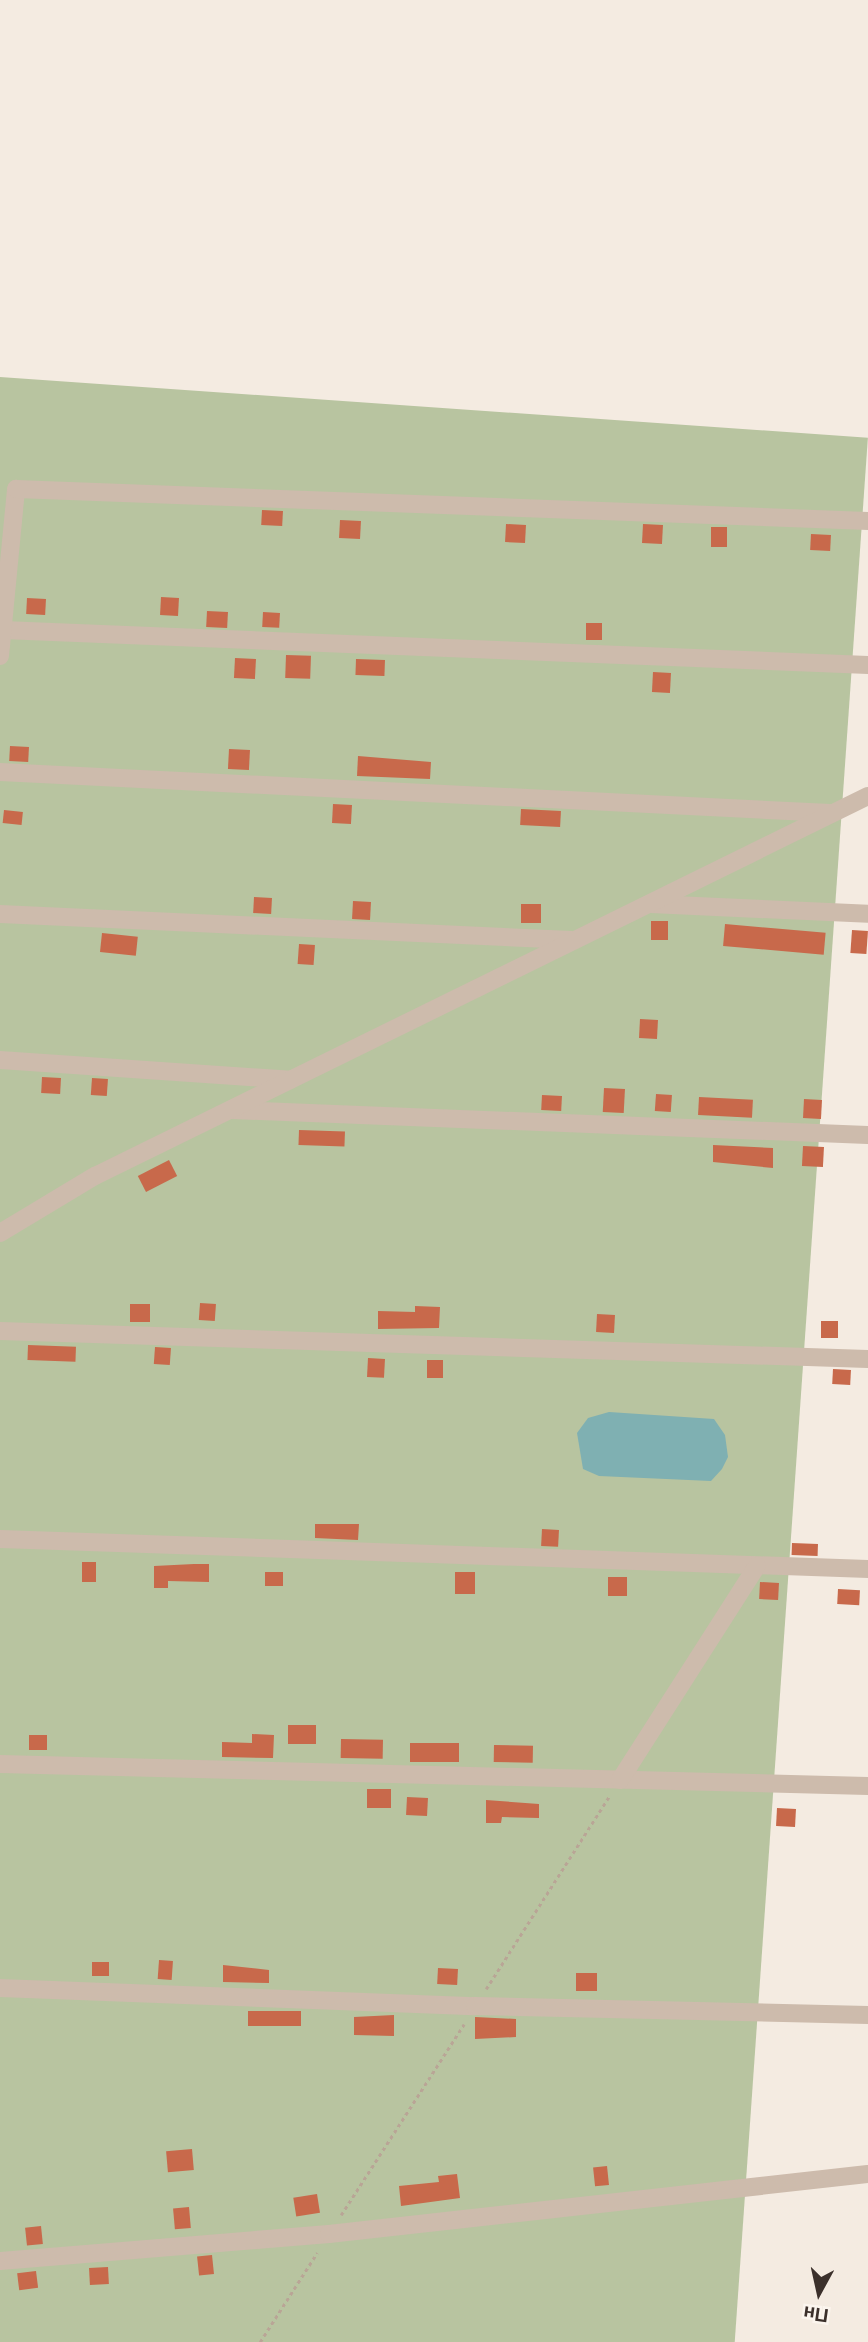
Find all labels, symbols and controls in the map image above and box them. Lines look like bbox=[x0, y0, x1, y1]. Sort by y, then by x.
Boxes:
north arrow bbox=[784, 2258, 854, 2328]
text: Пн bbox=[802, 2302, 830, 2326]

